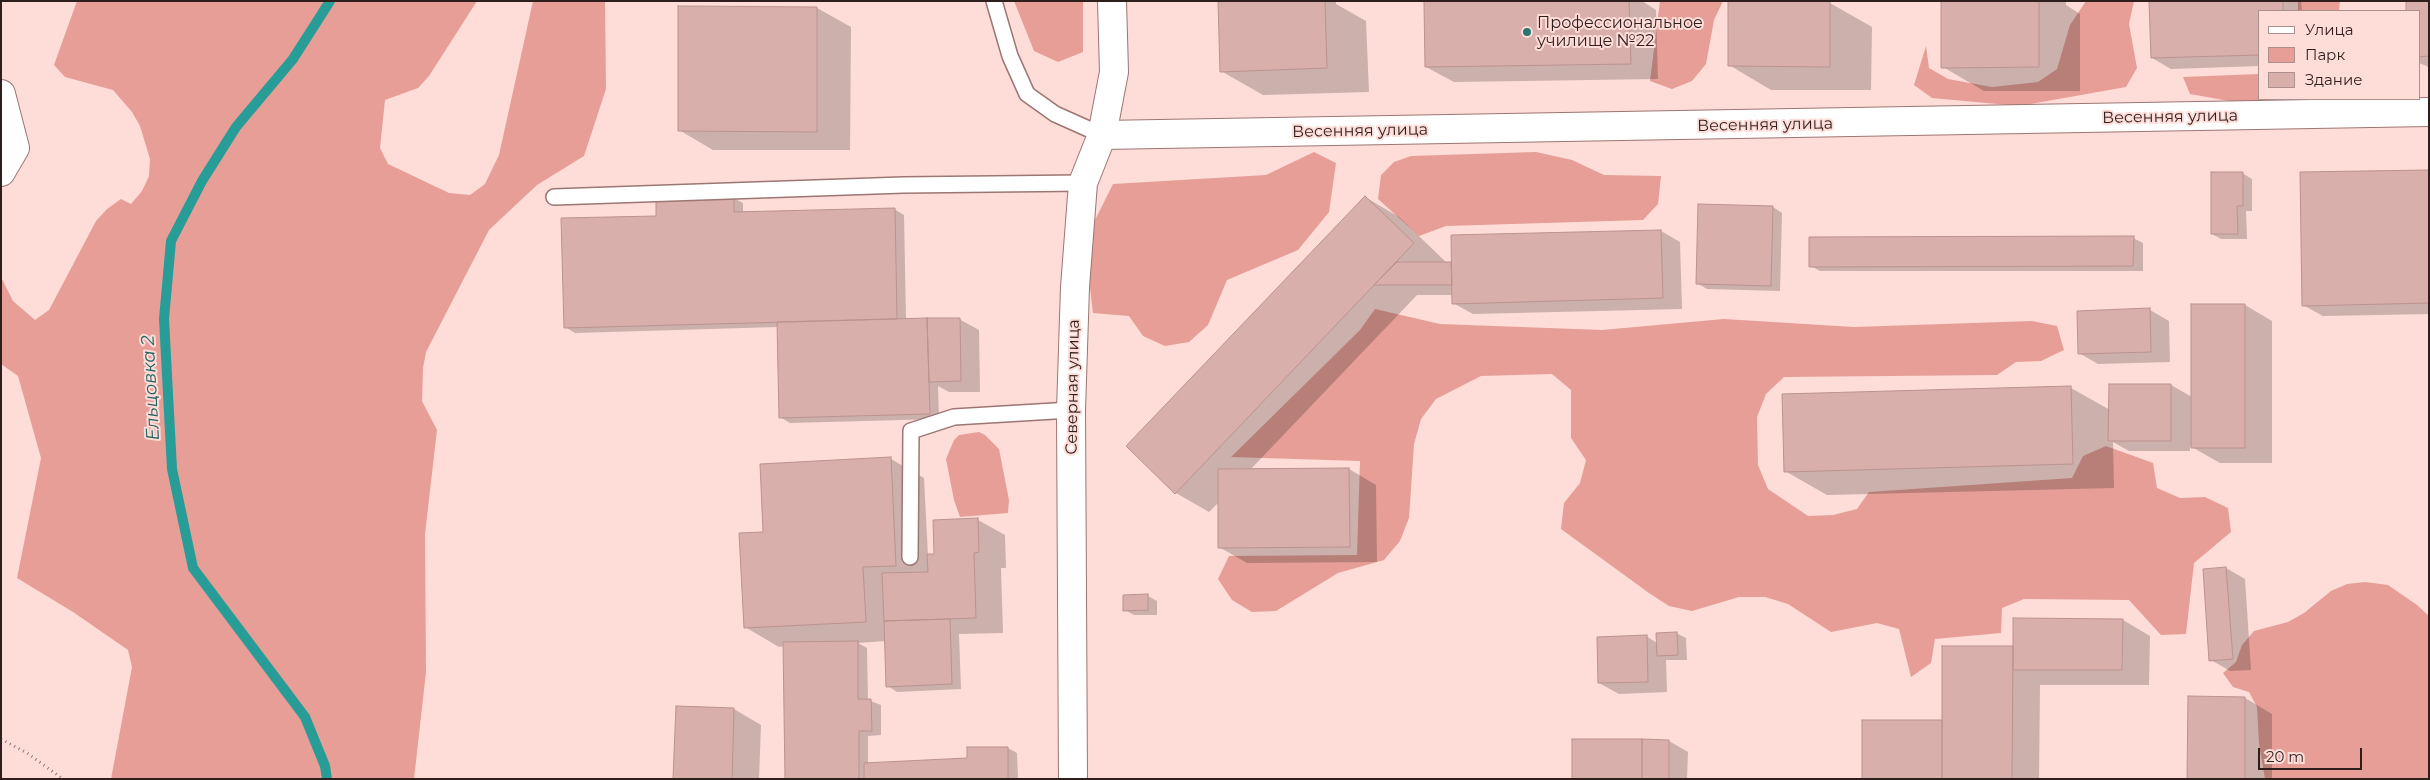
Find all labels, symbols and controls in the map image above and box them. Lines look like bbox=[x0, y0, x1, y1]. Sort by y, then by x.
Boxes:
legend bbox=[2258, 10, 2420, 100]
place label: Профессиональное училище №22 bbox=[1537, 13, 1703, 51]
text: Улица bbox=[2305, 20, 2353, 39]
marker: Профессиональное училище №22 bbox=[1521, 26, 1533, 38]
text: Парк bbox=[2305, 45, 2345, 64]
text: Здание bbox=[2305, 70, 2363, 89]
street label: Весенняя улица bbox=[2102, 106, 2238, 128]
street label: Весенняя улица bbox=[1697, 114, 1833, 136]
street label: Весенняя улица bbox=[1292, 120, 1428, 142]
street label: Северная улица bbox=[1062, 319, 1084, 455]
water label: Ельцовка 2 bbox=[137, 335, 165, 441]
scale bar bbox=[2260, 738, 2364, 770]
text: 20 m bbox=[2266, 747, 2304, 766]

